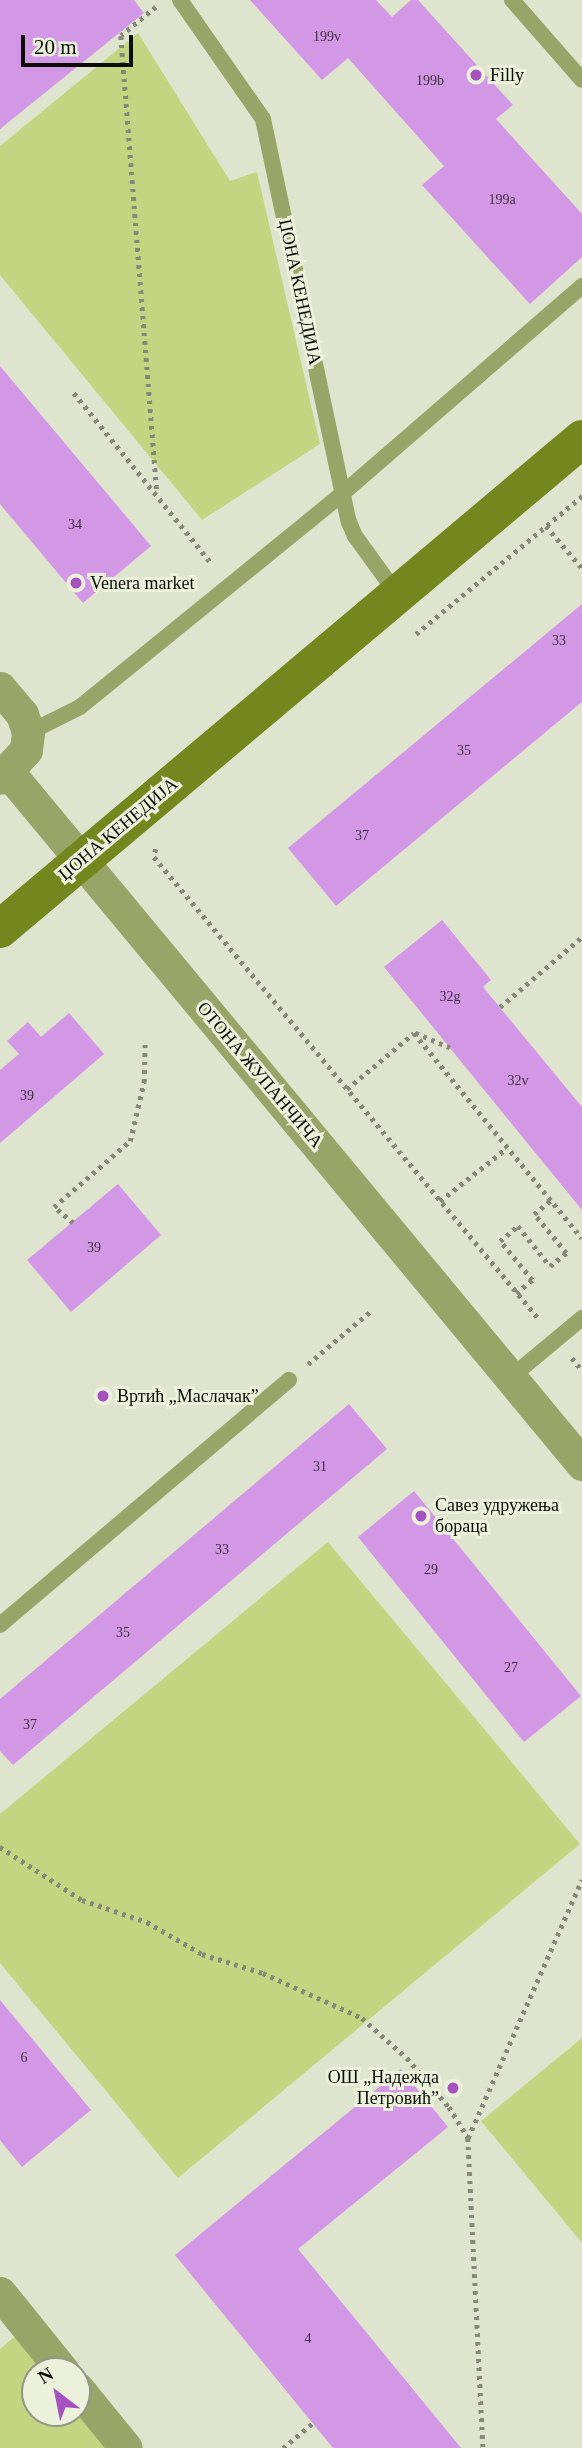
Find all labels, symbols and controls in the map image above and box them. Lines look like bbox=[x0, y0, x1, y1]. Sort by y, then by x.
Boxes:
scale bar bbox=[24, 21, 136, 65]
house number: 199v bbox=[313, 29, 341, 45]
text: 20 m bbox=[34, 35, 77, 59]
place label: Filly bbox=[490, 64, 524, 86]
marker: Filly bbox=[468, 67, 484, 83]
house number: 199b bbox=[416, 73, 444, 89]
house number: 199a bbox=[488, 192, 516, 208]
street label: ЏОНА КЕНЕДИЈА bbox=[274, 217, 326, 367]
house number: 34 bbox=[68, 517, 82, 533]
place label: Venera market bbox=[90, 572, 194, 594]
marker: Venera market bbox=[68, 575, 84, 591]
house number: 33 bbox=[552, 633, 566, 649]
house number: 35 bbox=[457, 743, 471, 759]
street label: ЏОНА КЕНЕДИЈА bbox=[54, 773, 182, 885]
house number: 37 bbox=[355, 828, 369, 844]
house number: 32g bbox=[440, 989, 461, 1005]
street label: ОТОНА ЖУПАНЧИЧА bbox=[193, 997, 327, 1153]
house number: 32v bbox=[508, 1073, 528, 1089]
house number: 39 bbox=[20, 1088, 34, 1104]
house number: 39 bbox=[87, 1240, 101, 1256]
place label: Вртић „Маслачак” bbox=[117, 1385, 259, 1407]
marker: Вртић „Маслачак” bbox=[95, 1388, 111, 1404]
house number: 31 bbox=[313, 1459, 327, 1475]
place label: Савез удружења бораца bbox=[435, 1495, 559, 1538]
marker: Савез удружења бораца bbox=[413, 1508, 429, 1524]
house number: 33 bbox=[215, 1542, 229, 1558]
house number: 29 bbox=[424, 1562, 438, 1578]
house number: 35 bbox=[116, 1625, 130, 1641]
house number: 27 bbox=[504, 1660, 518, 1676]
house number: 37 bbox=[23, 1717, 37, 1733]
house number: 6 bbox=[20, 2050, 28, 2066]
place label: ОШ „Надежда Петровић” bbox=[328, 2067, 439, 2110]
marker: ОШ „Надежда Петровић” bbox=[445, 2080, 461, 2096]
house number: 4 bbox=[304, 2331, 312, 2347]
north arrow bbox=[21, 2357, 91, 2427]
text: N bbox=[34, 2363, 57, 2388]

